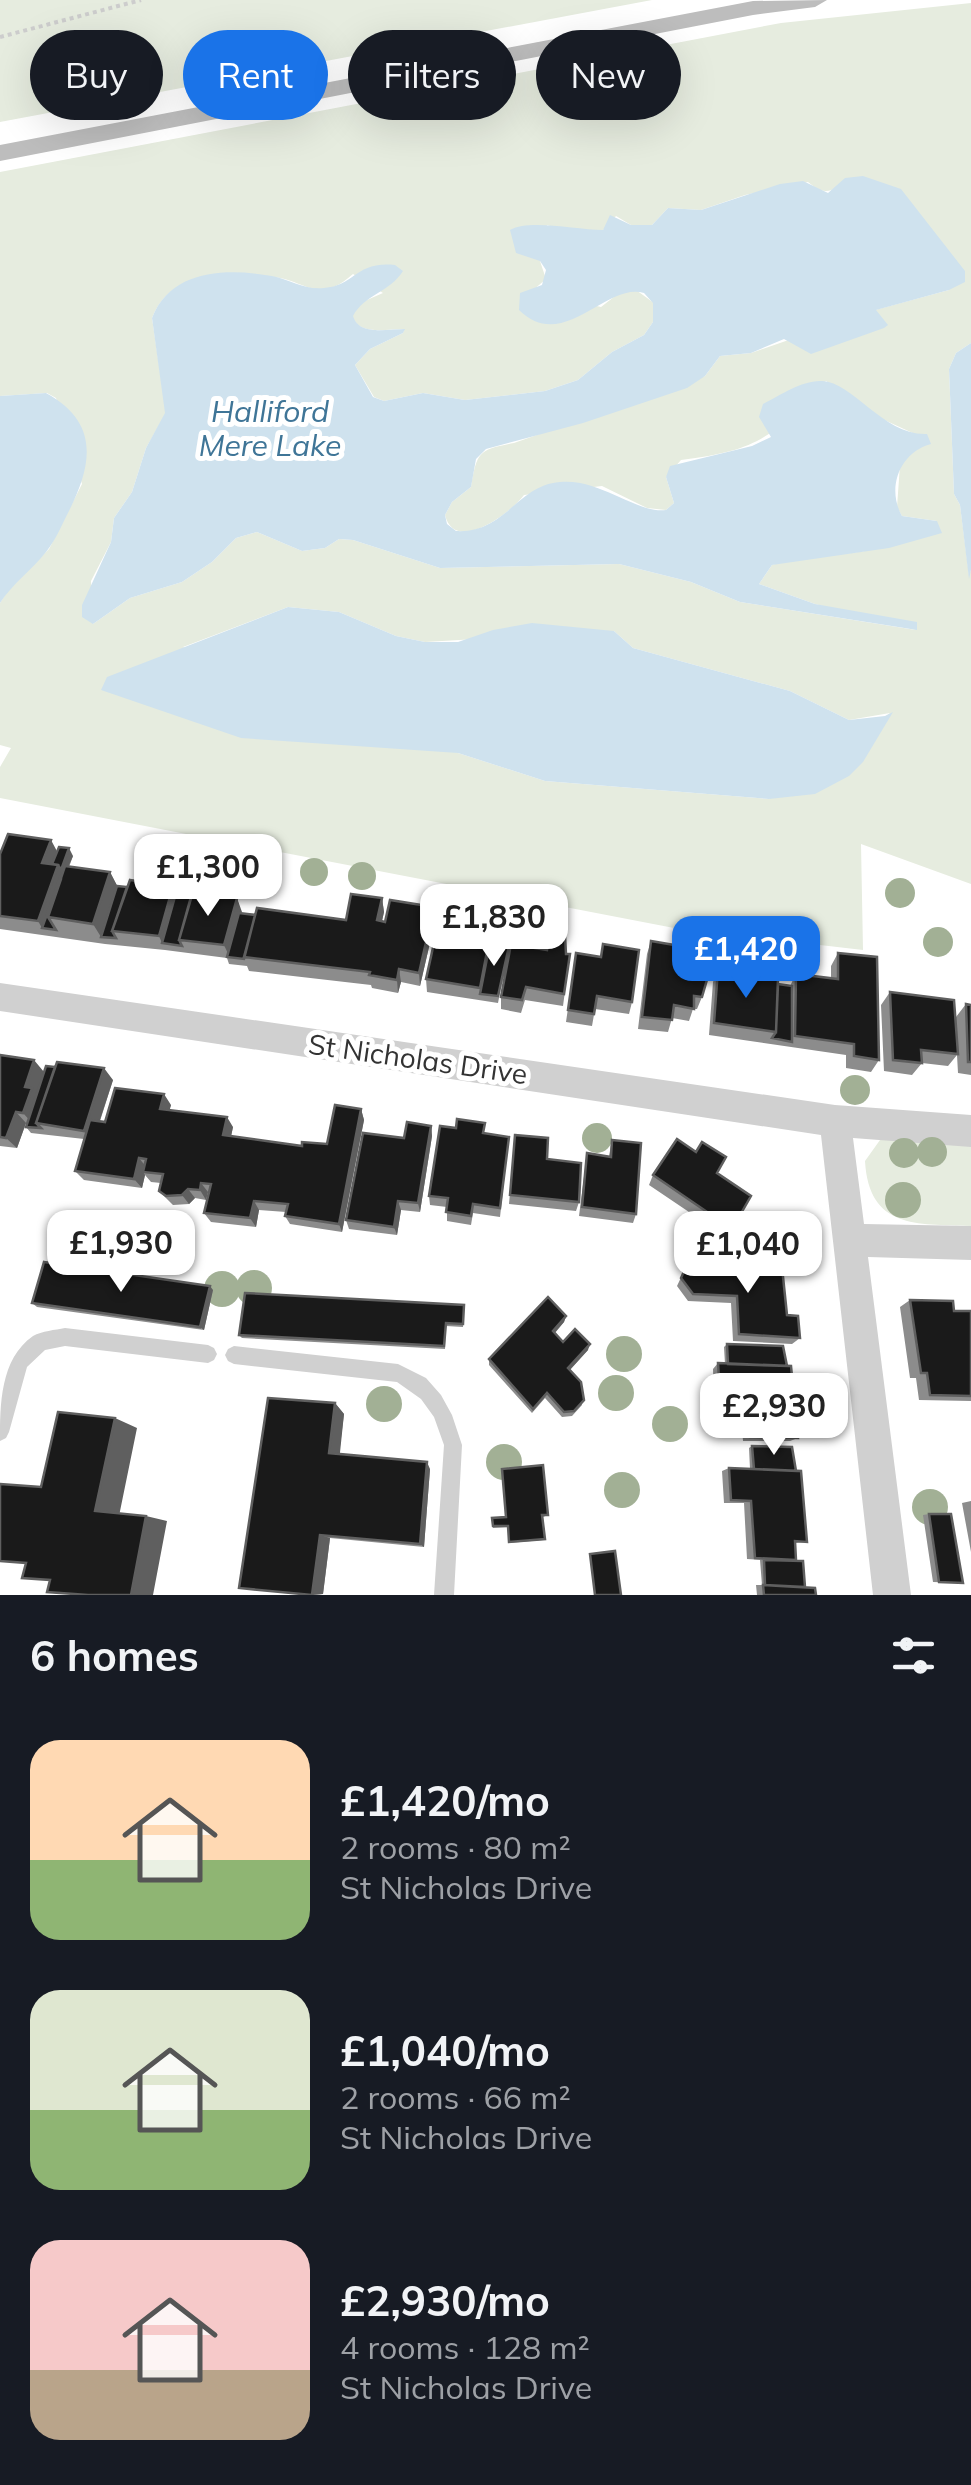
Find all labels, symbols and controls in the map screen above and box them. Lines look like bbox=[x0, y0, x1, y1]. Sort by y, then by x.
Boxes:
chip: Buy bbox=[30, 30, 163, 120]
chip: Rent bbox=[183, 30, 328, 120]
chip: Filters bbox=[348, 30, 516, 120]
chip: New bbox=[536, 30, 681, 120]
water label: Halliford Mere Lake bbox=[199, 392, 341, 464]
pin: £1,300 bbox=[127, 834, 289, 919]
text: £1,300 bbox=[156, 846, 260, 886]
pin: £1,830 bbox=[413, 884, 575, 969]
text: £1,830 bbox=[442, 896, 546, 936]
pin: £1,420 bbox=[665, 916, 827, 1001]
text: £1,420 bbox=[694, 928, 798, 968]
street label: St Nicholas Drive bbox=[306, 1026, 530, 1091]
pin: £1,930 bbox=[40, 1210, 202, 1295]
pin: £1,040 bbox=[667, 1211, 829, 1296]
text: £1,930 bbox=[69, 1222, 173, 1262]
text: £1,040 bbox=[696, 1223, 800, 1263]
pin: £2,930 bbox=[693, 1373, 855, 1458]
text: £2,930 bbox=[722, 1385, 826, 1425]
icon: filters bbox=[886, 1628, 941, 1683]
text: 6 homes bbox=[30, 1629, 199, 1682]
text: £1,420/mo bbox=[340, 1774, 550, 1827]
icon: home bbox=[110, 1780, 230, 1900]
text: 2 rooms · 80 m² bbox=[340, 1827, 571, 1867]
text: St Nicholas Drive bbox=[340, 1867, 592, 1907]
text: £1,040/mo bbox=[340, 2024, 550, 2077]
icon: home bbox=[110, 2030, 230, 2150]
text: 2 rooms · 66 m² bbox=[340, 2077, 571, 2117]
text: St Nicholas Drive bbox=[340, 2117, 592, 2157]
text: £2,930/mo bbox=[340, 2274, 550, 2327]
icon: home bbox=[110, 2280, 230, 2400]
text: 4 rooms · 128 m² bbox=[340, 2327, 590, 2367]
text: St Nicholas Drive bbox=[340, 2367, 592, 2407]

